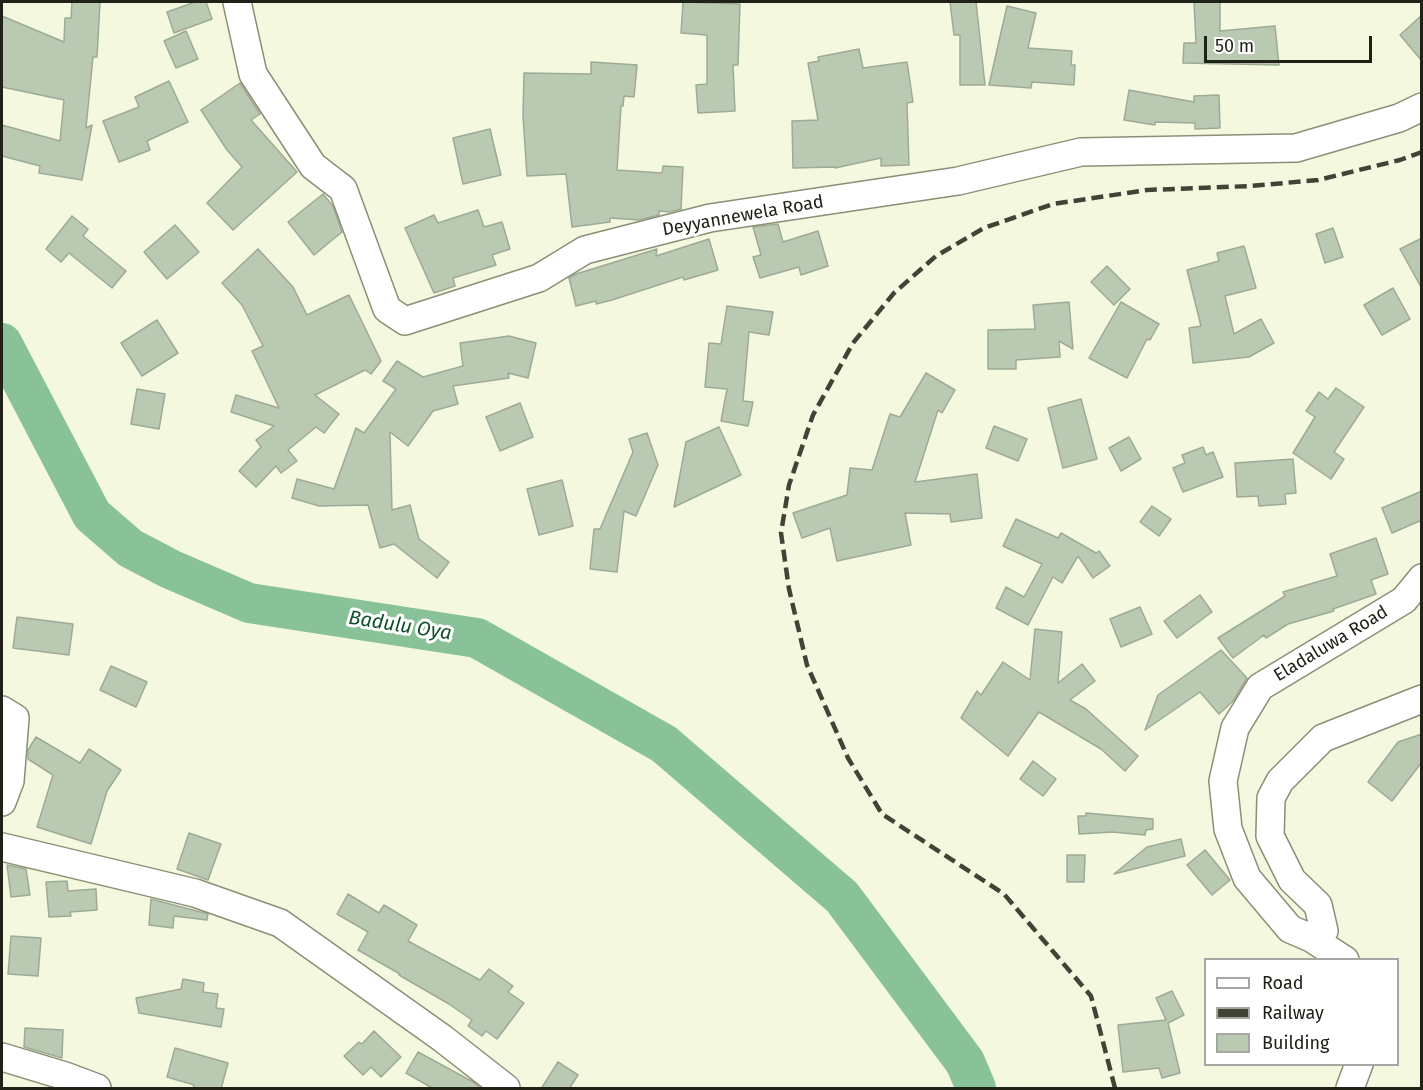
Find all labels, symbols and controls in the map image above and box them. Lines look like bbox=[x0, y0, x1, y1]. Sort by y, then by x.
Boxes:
scale bar bbox=[1207, 24, 1375, 62]
text: 50 m bbox=[1215, 35, 1254, 57]
street label: Deyyannewela Road bbox=[661, 191, 825, 241]
street label: Eladaluwa Road bbox=[1270, 601, 1392, 687]
water label: Badulu Oya bbox=[347, 606, 453, 646]
legend bbox=[1204, 958, 1399, 1066]
text: Road bbox=[1262, 972, 1304, 994]
text: Railway bbox=[1262, 1002, 1324, 1024]
text: Building bbox=[1262, 1032, 1329, 1054]

